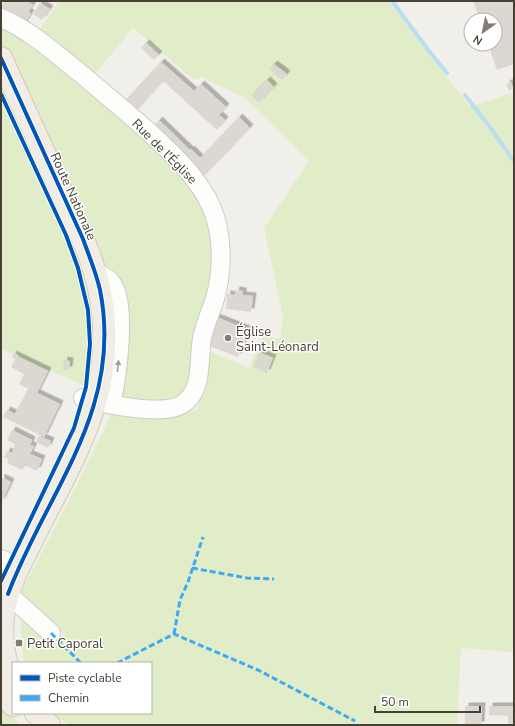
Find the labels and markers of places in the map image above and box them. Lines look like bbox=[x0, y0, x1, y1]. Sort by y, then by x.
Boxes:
place label: Église Saint-Léonard bbox=[236, 322, 319, 356]
marker: Église Saint-Léonard bbox=[223, 333, 233, 343]
place label: Petit Caporal bbox=[27, 635, 103, 653]
marker: Petit Caporal bbox=[14, 638, 24, 648]

